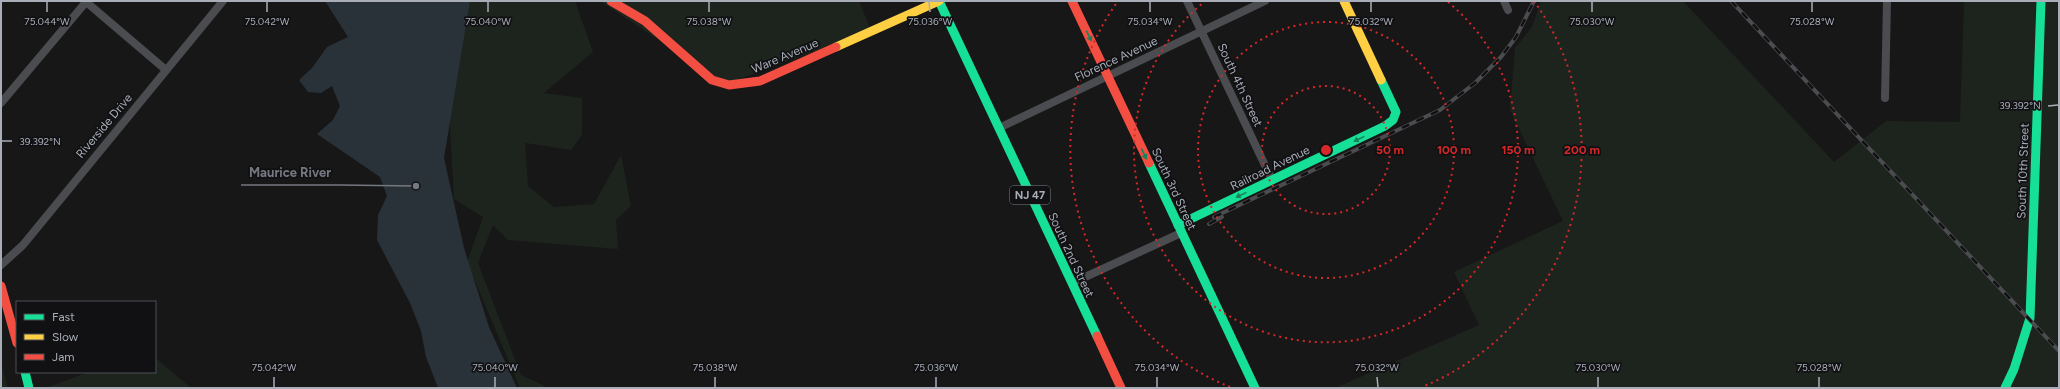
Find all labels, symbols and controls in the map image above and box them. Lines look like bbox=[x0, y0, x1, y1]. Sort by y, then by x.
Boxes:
text: 75.044°W bbox=[24, 15, 70, 28]
text: 75.042°W bbox=[245, 15, 290, 28]
text: 75.040°W bbox=[465, 15, 511, 28]
text: 75.038°W bbox=[687, 15, 732, 28]
text: 75.036°W bbox=[908, 15, 952, 28]
text: 75.034°W bbox=[1128, 15, 1173, 28]
text: 75.032°W bbox=[1349, 15, 1393, 28]
text: 75.030°W bbox=[1570, 15, 1615, 28]
text: 75.028°W bbox=[1790, 15, 1835, 28]
one-way arrow bbox=[1086, 30, 1092, 42]
street label: Florence Avenue bbox=[1072, 33, 1160, 84]
street label: Ware Avenue bbox=[749, 35, 821, 76]
street label: South 4th Street bbox=[1215, 41, 1266, 129]
street label: Riverside Drive bbox=[73, 91, 135, 161]
text: 39.392°N bbox=[1999, 99, 2041, 112]
street label: South 10th Street bbox=[2014, 122, 2032, 219]
text: 39.392°N bbox=[19, 135, 61, 148]
one-way arrow bbox=[1353, 136, 1364, 142]
street label: Railroad Avenue bbox=[1228, 142, 1312, 193]
centre of rings bbox=[1319, 143, 1333, 157]
text: 50 m bbox=[1376, 143, 1404, 157]
text: 100 m bbox=[1437, 143, 1471, 157]
text: 150 m bbox=[1501, 143, 1535, 157]
text: 200 m bbox=[1564, 143, 1600, 157]
street label: South 3rd Street bbox=[1149, 146, 1199, 233]
one-way arrow bbox=[1141, 148, 1147, 160]
callout: Maurice River bbox=[241, 160, 339, 185]
text: Maurice River bbox=[249, 165, 331, 180]
road number: NJ 47 bbox=[1010, 186, 1050, 204]
one-way arrow bbox=[1235, 192, 1247, 198]
street label: South 2nd Street bbox=[1045, 210, 1097, 300]
legend bbox=[16, 301, 156, 373]
text: Fast bbox=[52, 310, 75, 324]
text: Slow bbox=[52, 330, 79, 344]
text: Jam bbox=[52, 350, 75, 364]
text: 75.042°W bbox=[252, 361, 297, 374]
text: 75.040°W bbox=[472, 361, 518, 374]
text: 75.038°W bbox=[693, 361, 738, 374]
text: 75.036°W bbox=[914, 361, 958, 374]
text: 75.034°W bbox=[1135, 361, 1180, 374]
text: 75.032°W bbox=[1355, 361, 1399, 374]
text: 75.030°W bbox=[1576, 361, 1621, 374]
text: 75.028°W bbox=[1797, 361, 1842, 374]

